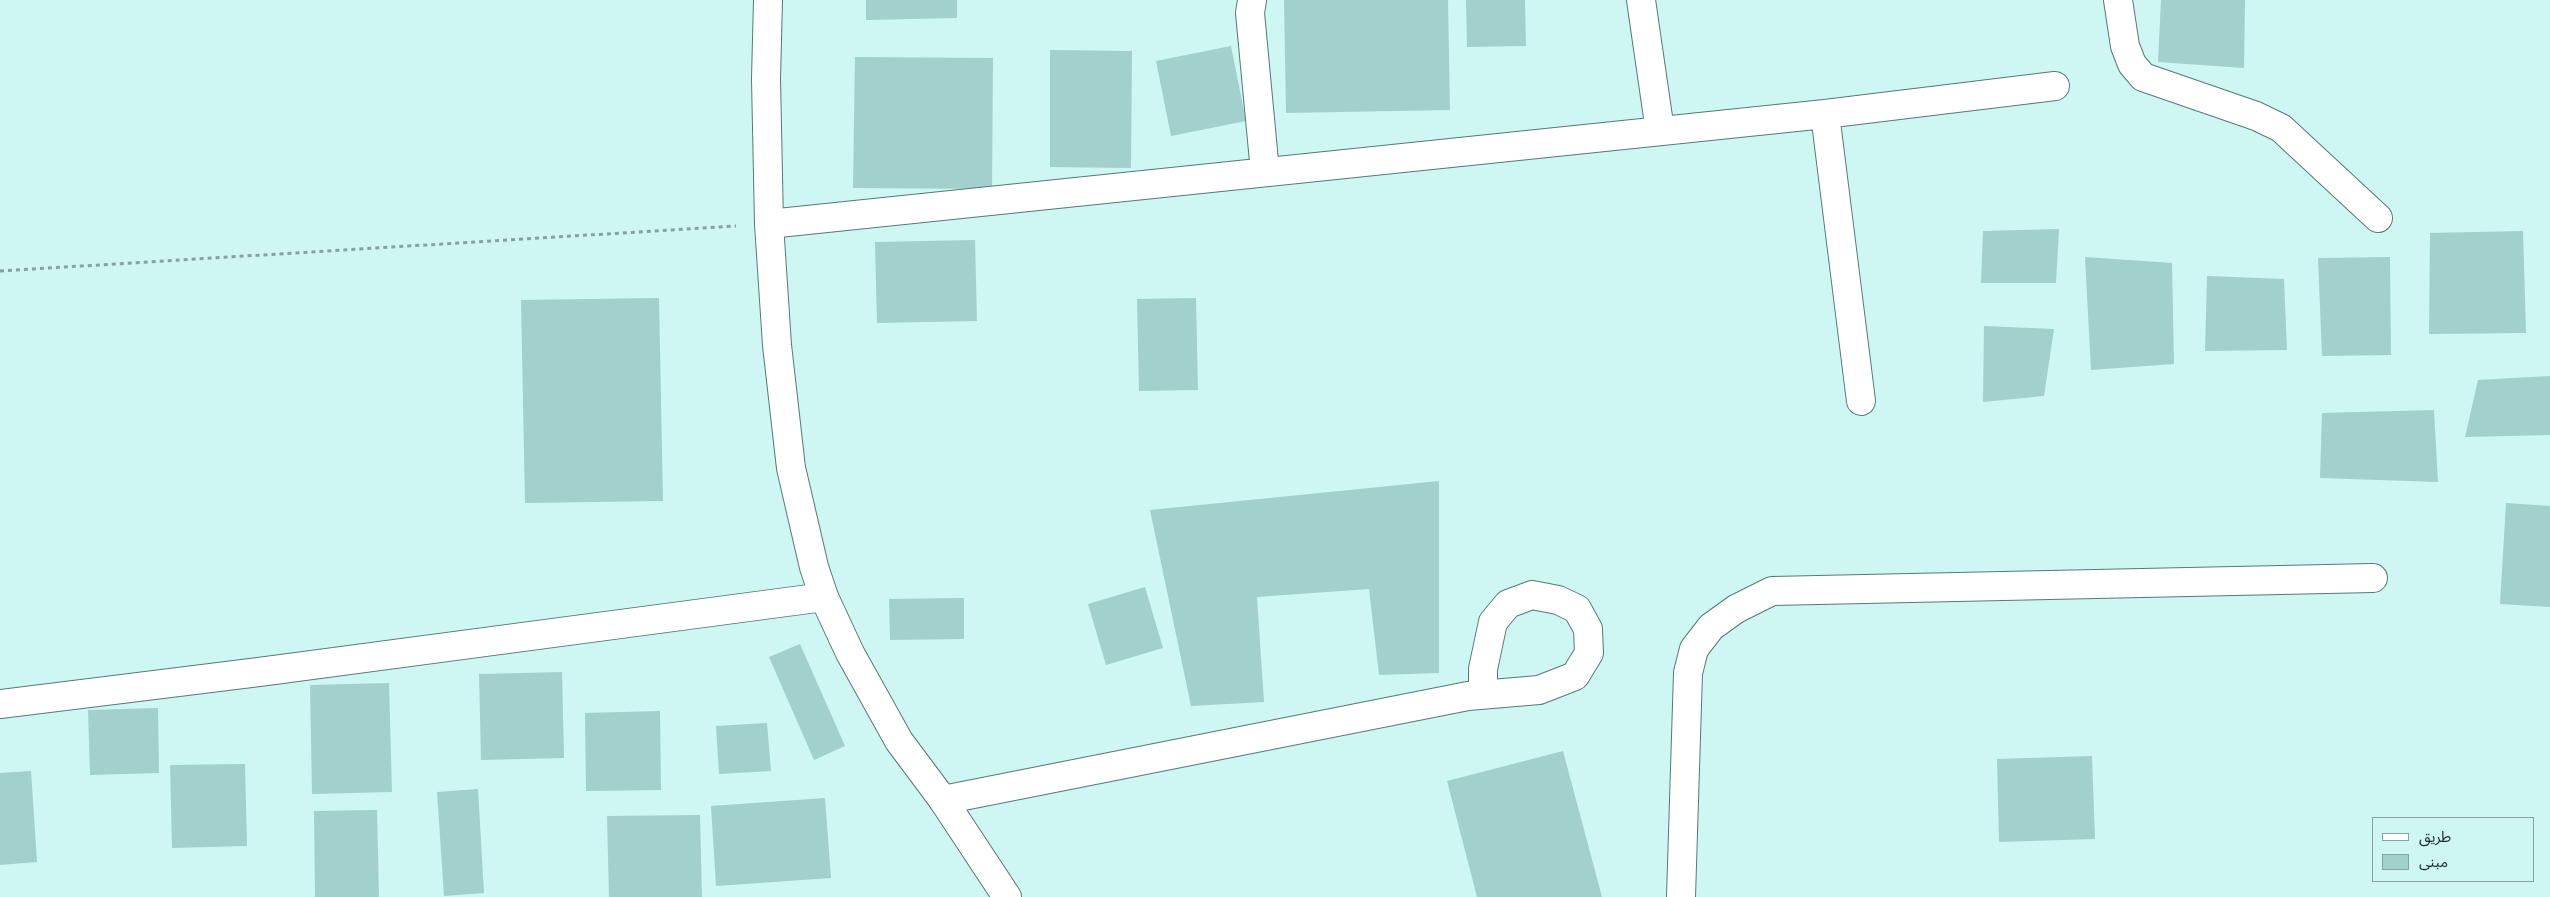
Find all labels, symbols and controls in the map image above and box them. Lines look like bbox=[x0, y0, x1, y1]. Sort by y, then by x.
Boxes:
legend bbox=[2372, 817, 2535, 882]
text: طريق bbox=[2419, 829, 2451, 848]
text: مبنى bbox=[2419, 854, 2448, 873]

